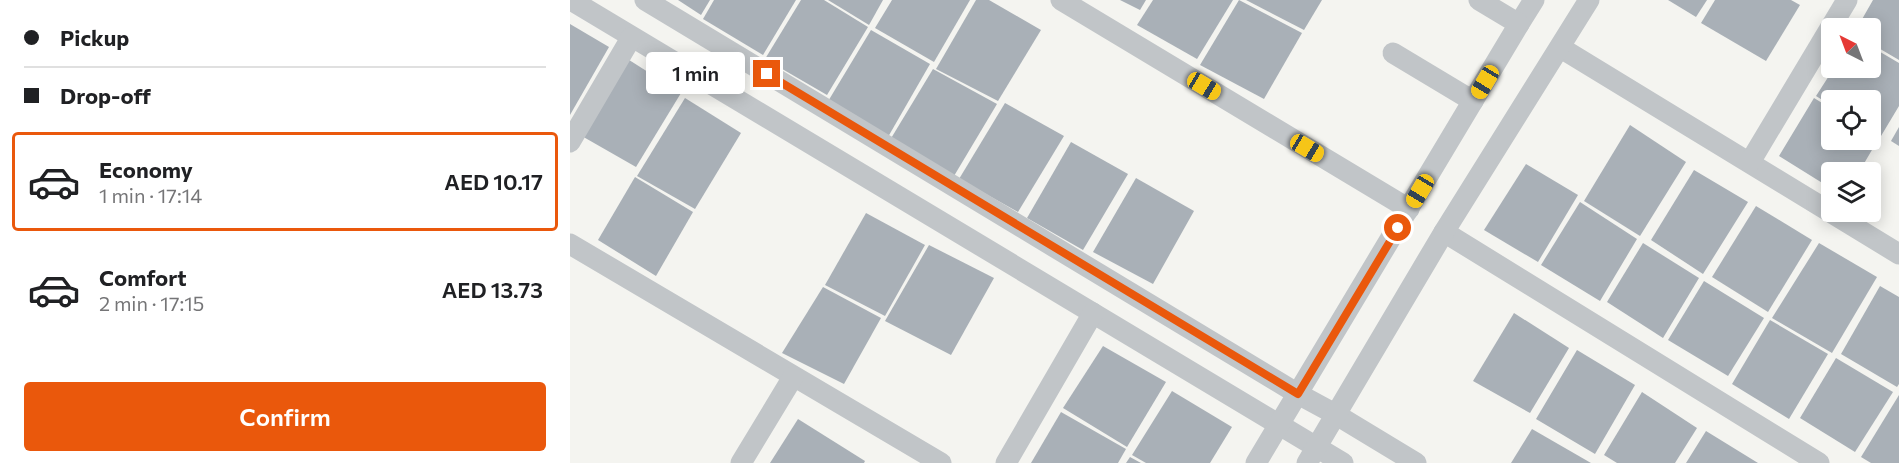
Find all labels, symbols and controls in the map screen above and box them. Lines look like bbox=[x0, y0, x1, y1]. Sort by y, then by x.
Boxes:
north arrow bbox=[1821, 18, 1881, 78]
map controls bbox=[1821, 18, 1881, 222]
text: Pickup bbox=[60, 24, 129, 51]
callout: 1 min bbox=[647, 53, 746, 95]
route end bbox=[753, 60, 780, 87]
text: 1 min bbox=[672, 61, 719, 85]
car bbox=[1468, 62, 1502, 102]
car bbox=[1184, 69, 1224, 103]
text: Drop-off bbox=[60, 82, 151, 109]
button: locate bbox=[1821, 90, 1881, 150]
car bbox=[1287, 131, 1327, 165]
icon: car bbox=[27, 155, 81, 209]
text: Economy bbox=[99, 156, 193, 183]
button: layers bbox=[1821, 162, 1881, 222]
text: AED 10.17 bbox=[444, 168, 543, 195]
car bbox=[1403, 171, 1437, 211]
text: 1 min · 17:14 bbox=[99, 183, 202, 207]
route start bbox=[1384, 214, 1411, 241]
icon: car bbox=[27, 263, 81, 317]
text: Comfort bbox=[99, 264, 187, 291]
text: AED 13.73 bbox=[442, 276, 543, 303]
text: 2 min · 17:15 bbox=[99, 291, 204, 315]
button: Confirm bbox=[24, 382, 546, 451]

